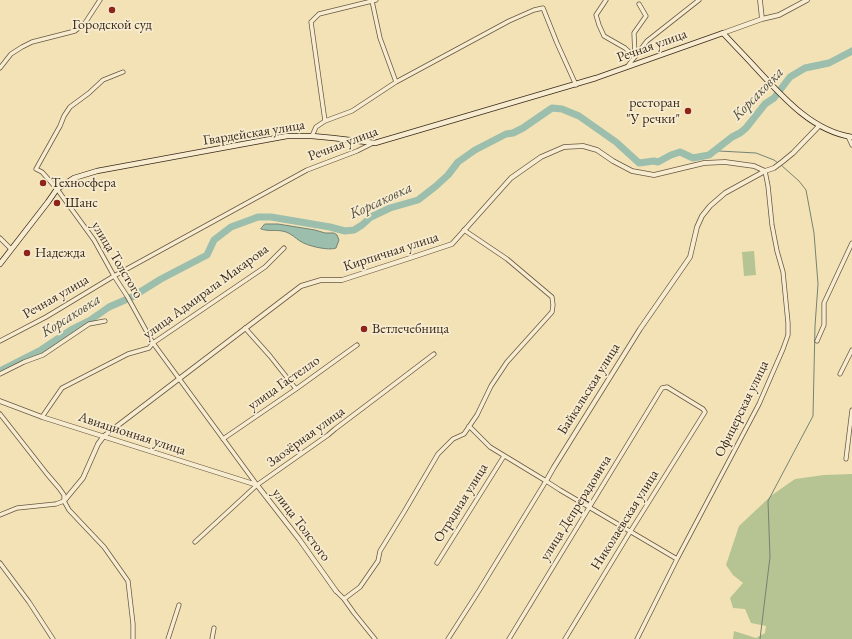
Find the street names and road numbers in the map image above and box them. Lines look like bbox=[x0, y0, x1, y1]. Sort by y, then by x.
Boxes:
street label: Речная улица bbox=[615, 26, 689, 66]
street label: Гвардейская улица bbox=[202, 117, 306, 149]
street label: Речная улица bbox=[306, 123, 380, 165]
street label: улица Толстого bbox=[87, 218, 147, 302]
street label: Кирпичная улица bbox=[341, 229, 441, 275]
street label: улица Адмирала Макарова bbox=[140, 241, 272, 343]
street label: Речная улица bbox=[20, 271, 92, 323]
street label: Байкальская улица bbox=[554, 340, 624, 438]
street label: улица Гастелло bbox=[245, 352, 323, 414]
street label: Офицерская улица bbox=[711, 358, 773, 460]
street label: Заозёрная улица bbox=[264, 403, 348, 471]
street label: Авиационная улица bbox=[76, 409, 188, 459]
street label: улица Депрерадовича bbox=[537, 452, 615, 564]
street label: Отрадная улица bbox=[430, 460, 492, 546]
street label: Николаевская улица bbox=[587, 467, 663, 573]
street label: улица Толстого bbox=[268, 485, 334, 565]

